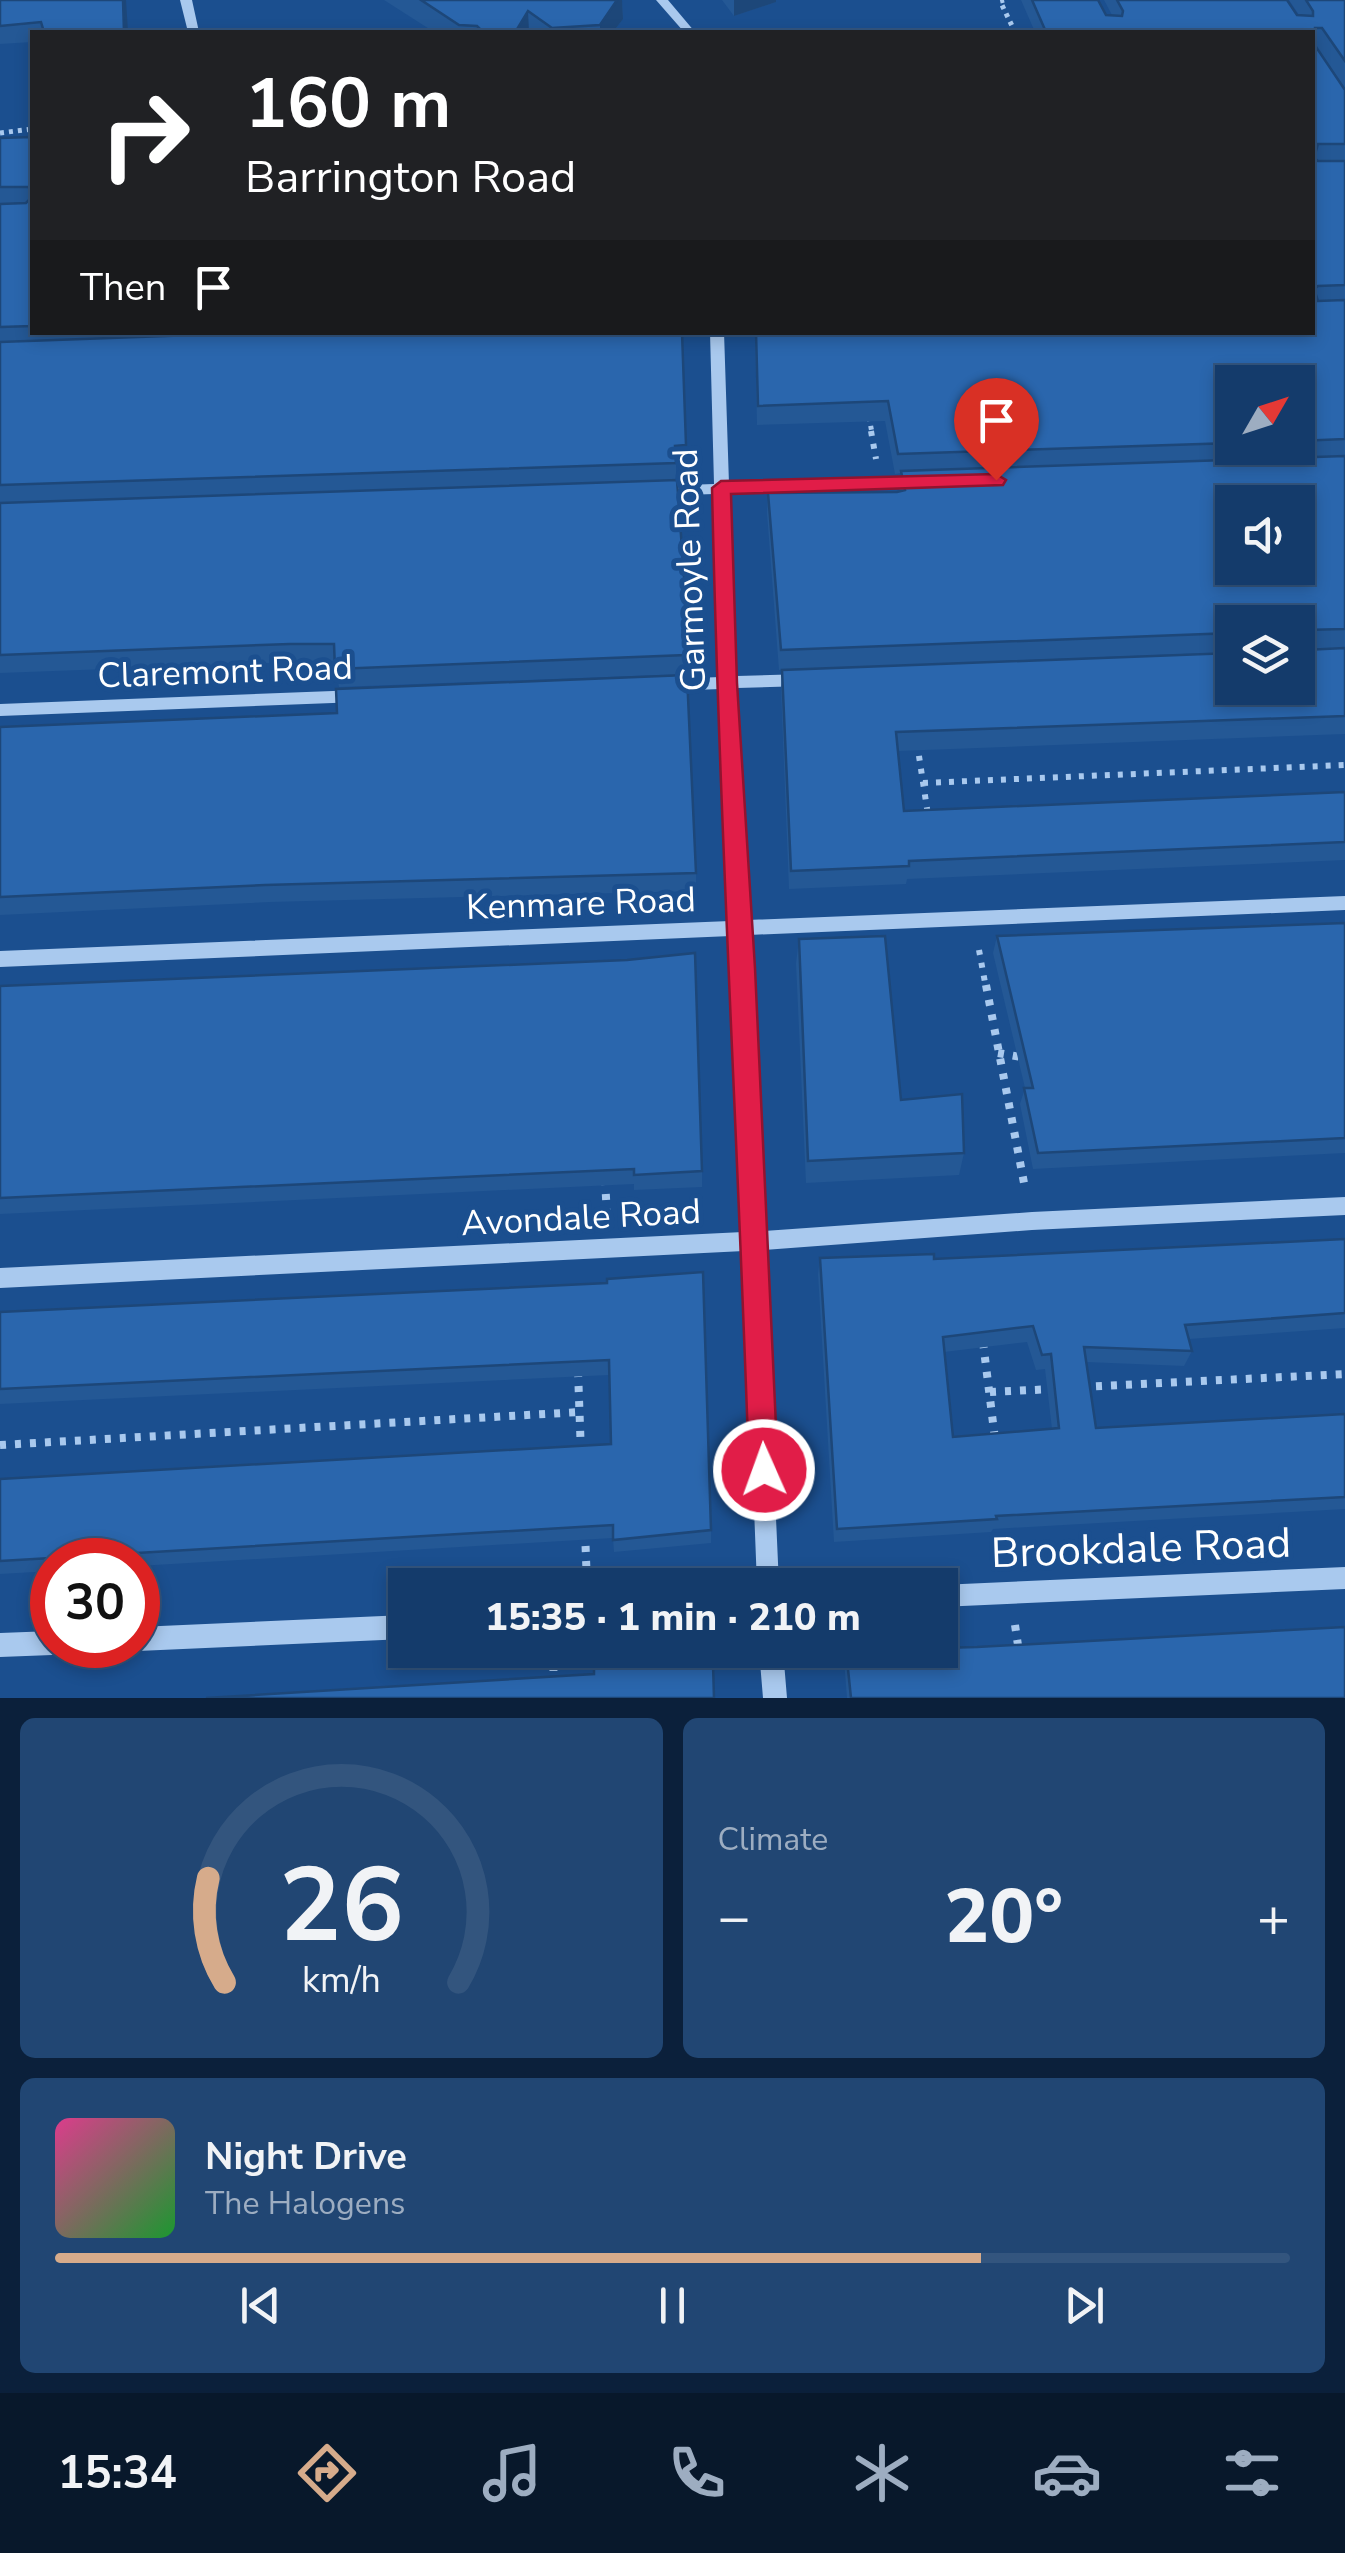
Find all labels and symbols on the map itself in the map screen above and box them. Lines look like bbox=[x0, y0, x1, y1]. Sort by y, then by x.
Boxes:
north arrow bbox=[1215, 365, 1315, 465]
pin bbox=[954, 378, 1039, 481]
street label: Garmoyle Road bbox=[662, 448, 717, 692]
street label: Claremont Road bbox=[97, 644, 353, 699]
street label: Kenmare Road bbox=[465, 876, 697, 931]
street label: Avondale Road bbox=[460, 1188, 702, 1247]
position arrow bbox=[712, 1418, 816, 1522]
street label: Brookdale Road bbox=[990, 1515, 1292, 1582]
speed limit sign: 30 bbox=[30, 1538, 160, 1668]

